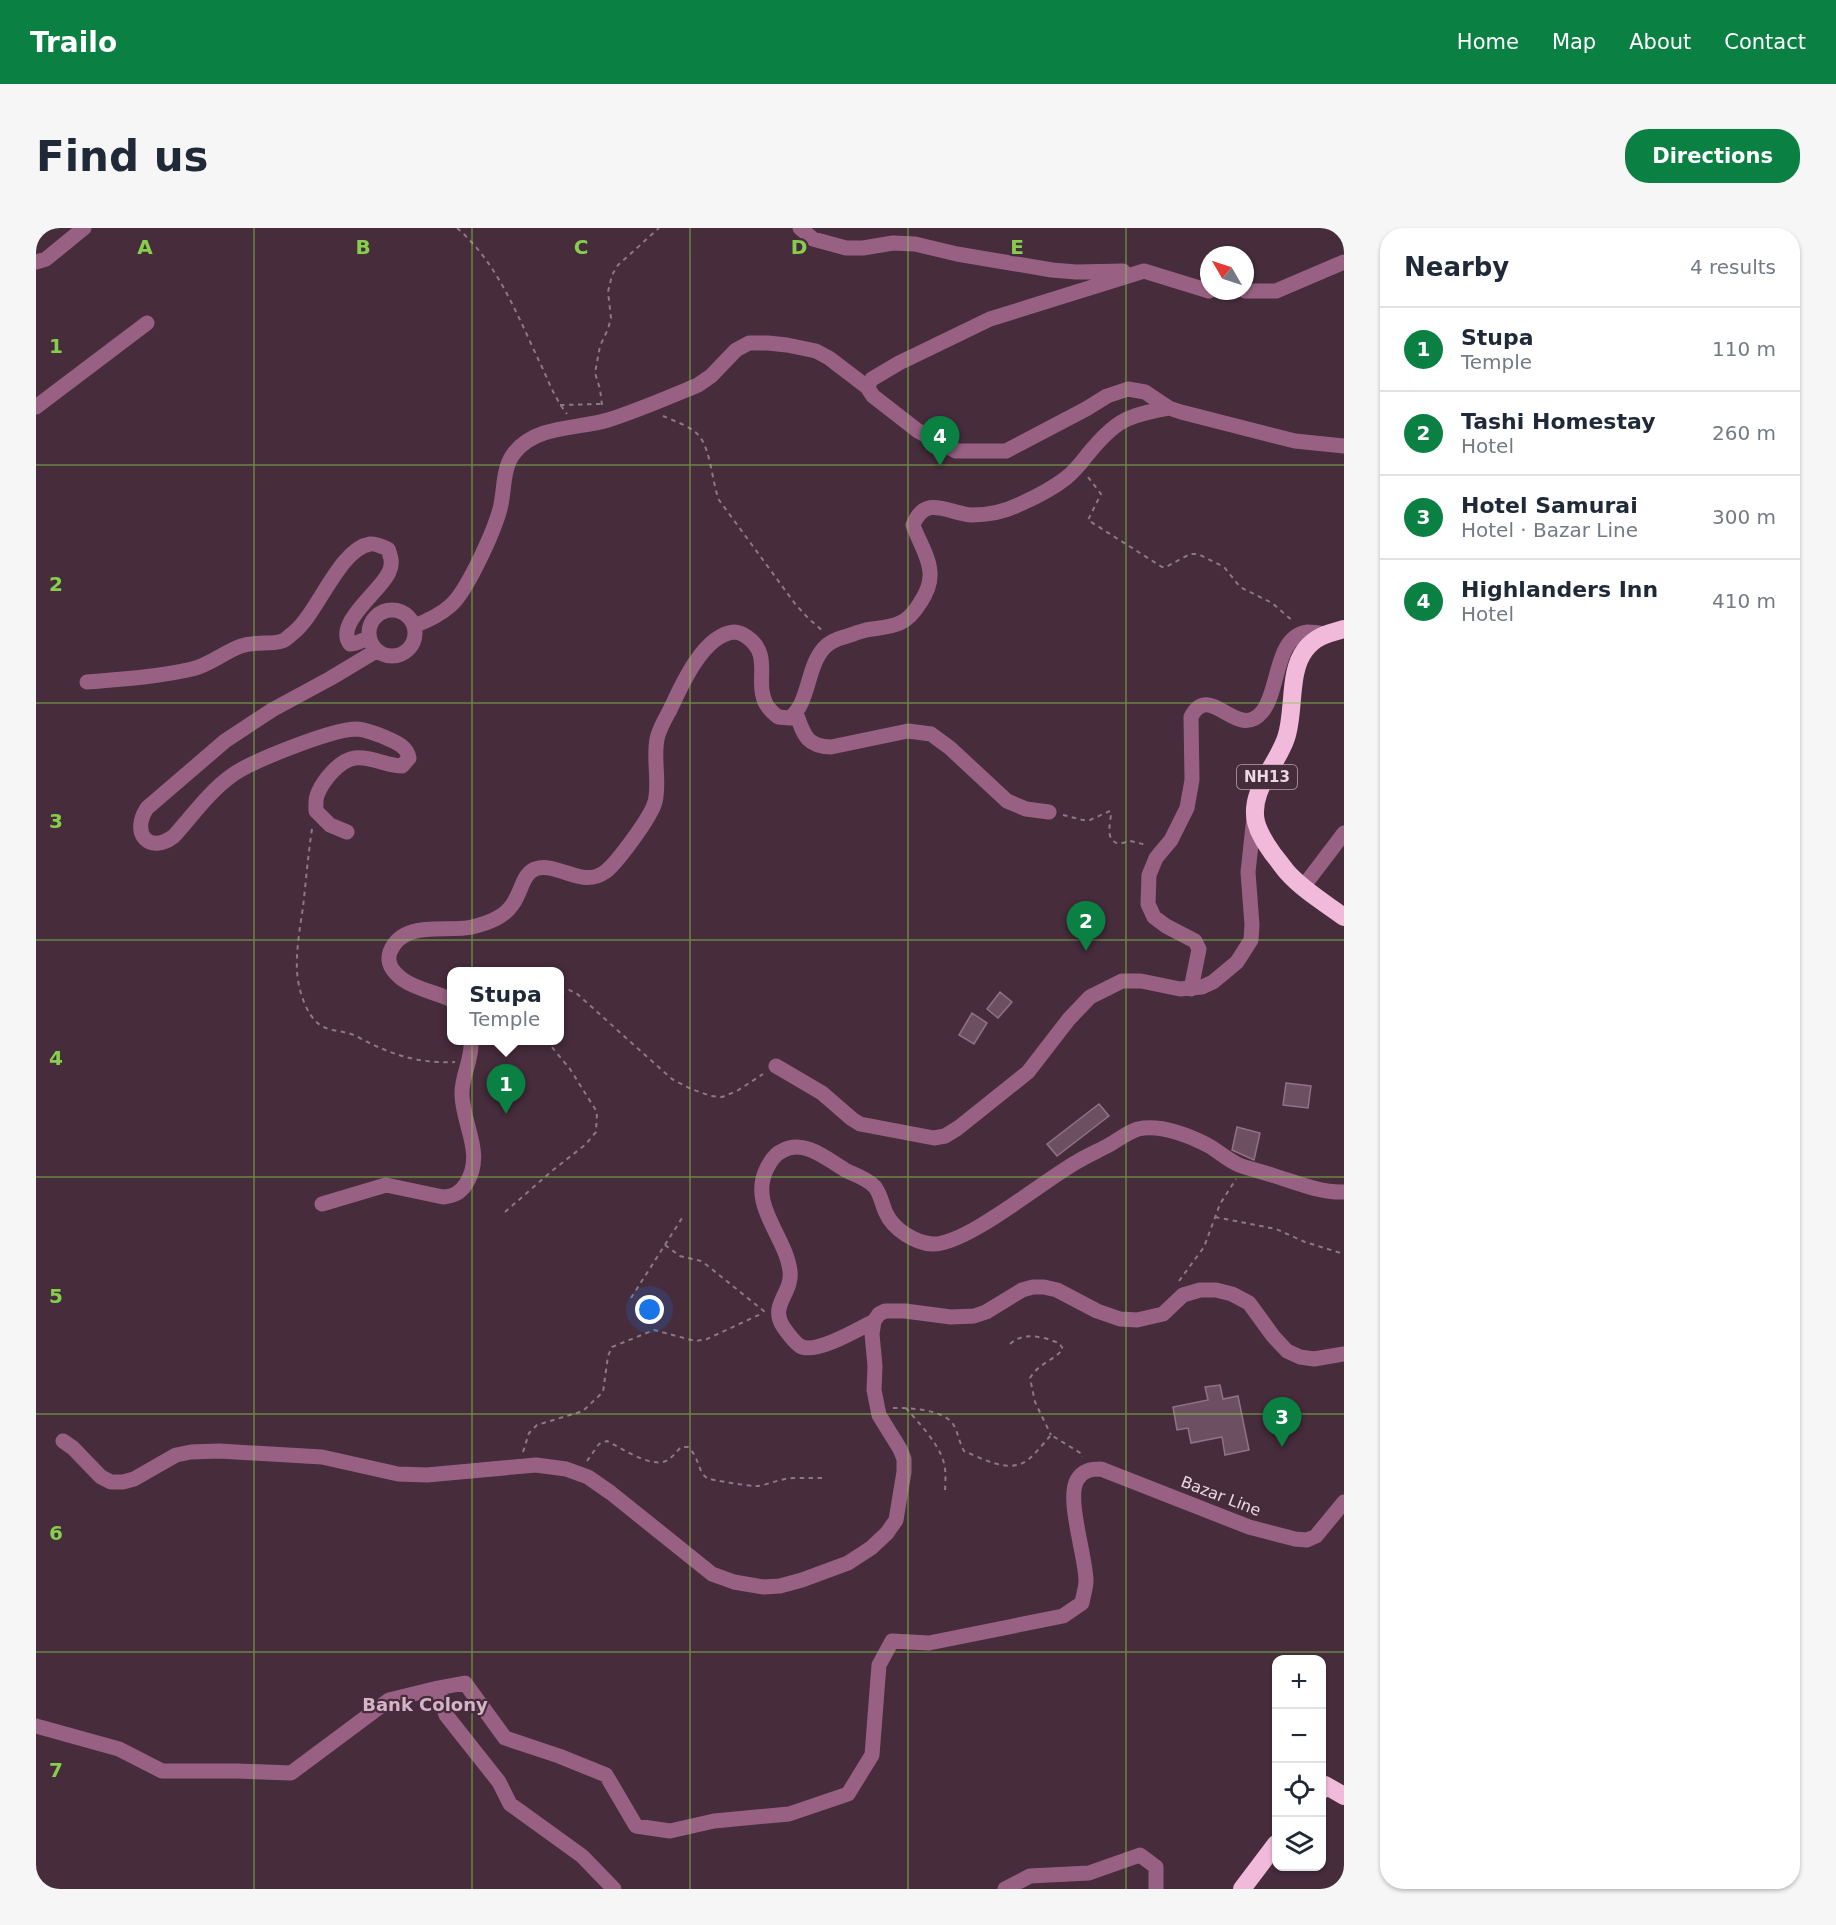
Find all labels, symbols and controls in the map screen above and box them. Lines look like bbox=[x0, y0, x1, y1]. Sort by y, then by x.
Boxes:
text: Trailo bbox=[30, 26, 117, 59]
text: Home bbox=[1457, 30, 1519, 54]
text: Map bbox=[1552, 30, 1596, 54]
text: About bbox=[1629, 30, 1691, 54]
text: Contact bbox=[1724, 30, 1806, 54]
button: Directions bbox=[1625, 129, 1800, 183]
text: Find us bbox=[36, 132, 209, 181]
text: A bbox=[137, 235, 153, 259]
text: B bbox=[355, 235, 371, 259]
text: C bbox=[574, 235, 588, 259]
text: D bbox=[791, 235, 807, 259]
text: E bbox=[1010, 235, 1024, 259]
north arrow bbox=[1200, 246, 1254, 300]
text: Nearby bbox=[1404, 252, 1509, 282]
text: 4 results bbox=[1690, 255, 1776, 279]
text: Stupa bbox=[1461, 325, 1534, 350]
text: 1 bbox=[49, 334, 63, 358]
text: 1 bbox=[1417, 337, 1430, 361]
text: 110 m bbox=[1712, 337, 1776, 361]
text: Temple bbox=[1461, 350, 1532, 374]
text: Tashi Homestay bbox=[1461, 409, 1655, 434]
pin: 4 bbox=[920, 416, 960, 466]
text: 2 bbox=[1417, 421, 1430, 445]
text: 260 m bbox=[1712, 421, 1776, 445]
text: Hotel bbox=[1461, 434, 1514, 458]
text: Hotel Samurai bbox=[1461, 493, 1638, 518]
text: 3 bbox=[1417, 505, 1430, 529]
text: 300 m bbox=[1712, 505, 1776, 529]
text: Hotel · Bazar Line bbox=[1461, 518, 1638, 542]
text: 2 bbox=[49, 572, 63, 596]
text: Highlanders Inn bbox=[1461, 577, 1658, 602]
text: 4 bbox=[1417, 589, 1430, 613]
text: 410 m bbox=[1712, 589, 1776, 613]
text: Hotel bbox=[1461, 602, 1514, 626]
road number: NH13 bbox=[1237, 765, 1297, 789]
text: 3 bbox=[49, 809, 63, 833]
pin: 2 bbox=[1066, 902, 1106, 951]
popup bbox=[447, 967, 564, 1045]
text: Stupa bbox=[469, 982, 542, 1007]
text: Temple bbox=[469, 1007, 540, 1031]
text: 4 bbox=[49, 1046, 63, 1070]
pin: 1 bbox=[486, 1064, 526, 1114]
text: 5 bbox=[49, 1284, 63, 1308]
your location bbox=[635, 1295, 664, 1324]
pin: 3 bbox=[1262, 1398, 1302, 1447]
street label: Bazar Line bbox=[1178, 1472, 1264, 1520]
text: 6 bbox=[49, 1521, 63, 1545]
map controls bbox=[1272, 1655, 1326, 1871]
button: + bbox=[1272, 1655, 1326, 1709]
district label: Bank Colony bbox=[362, 1694, 488, 1715]
button: − bbox=[1272, 1709, 1326, 1763]
text: 7 bbox=[49, 1758, 63, 1782]
button: locate bbox=[1272, 1763, 1326, 1817]
button: layers bbox=[1272, 1817, 1326, 1871]

